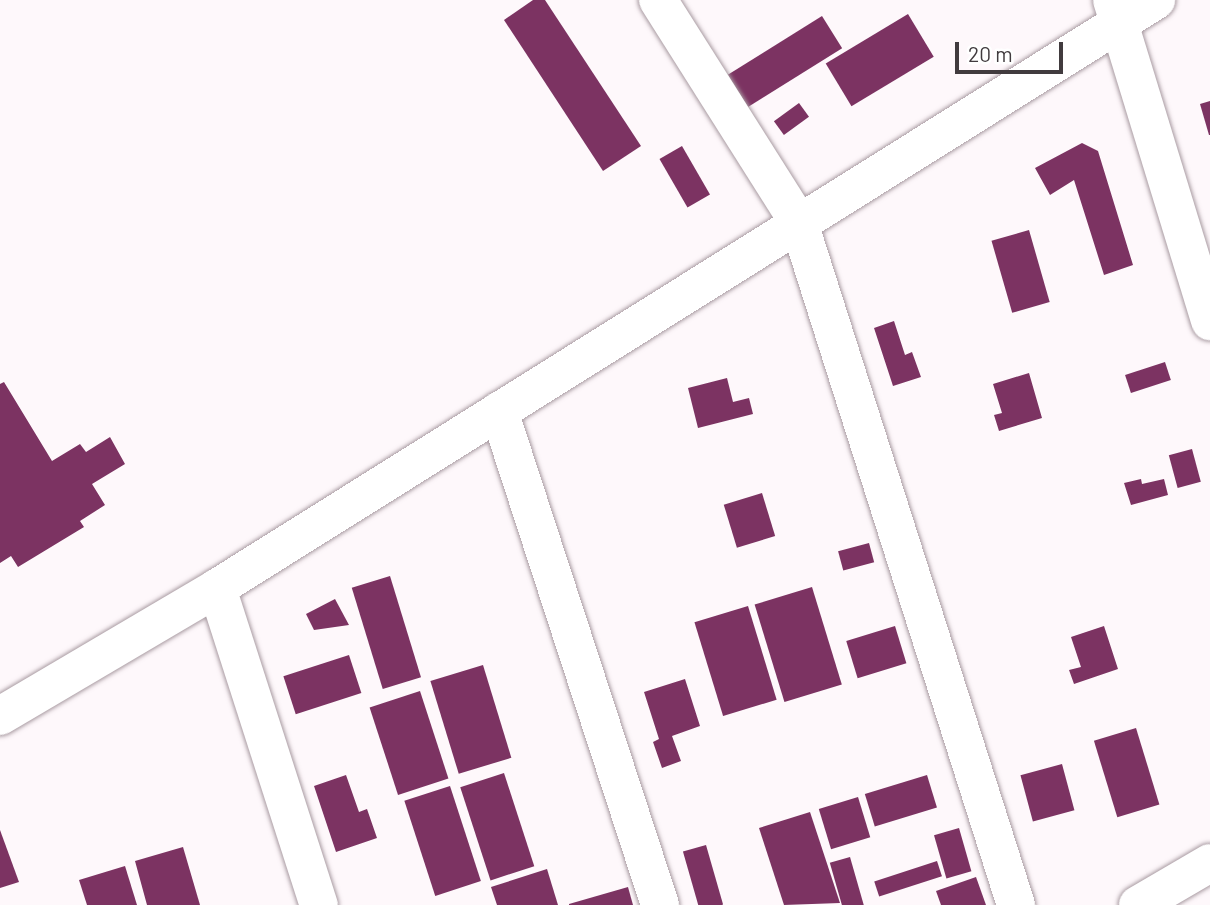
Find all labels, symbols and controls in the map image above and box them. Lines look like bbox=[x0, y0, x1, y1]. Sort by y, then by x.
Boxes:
scale bar bbox=[958, 28, 1066, 72]
text: 20 m bbox=[968, 41, 1013, 66]

